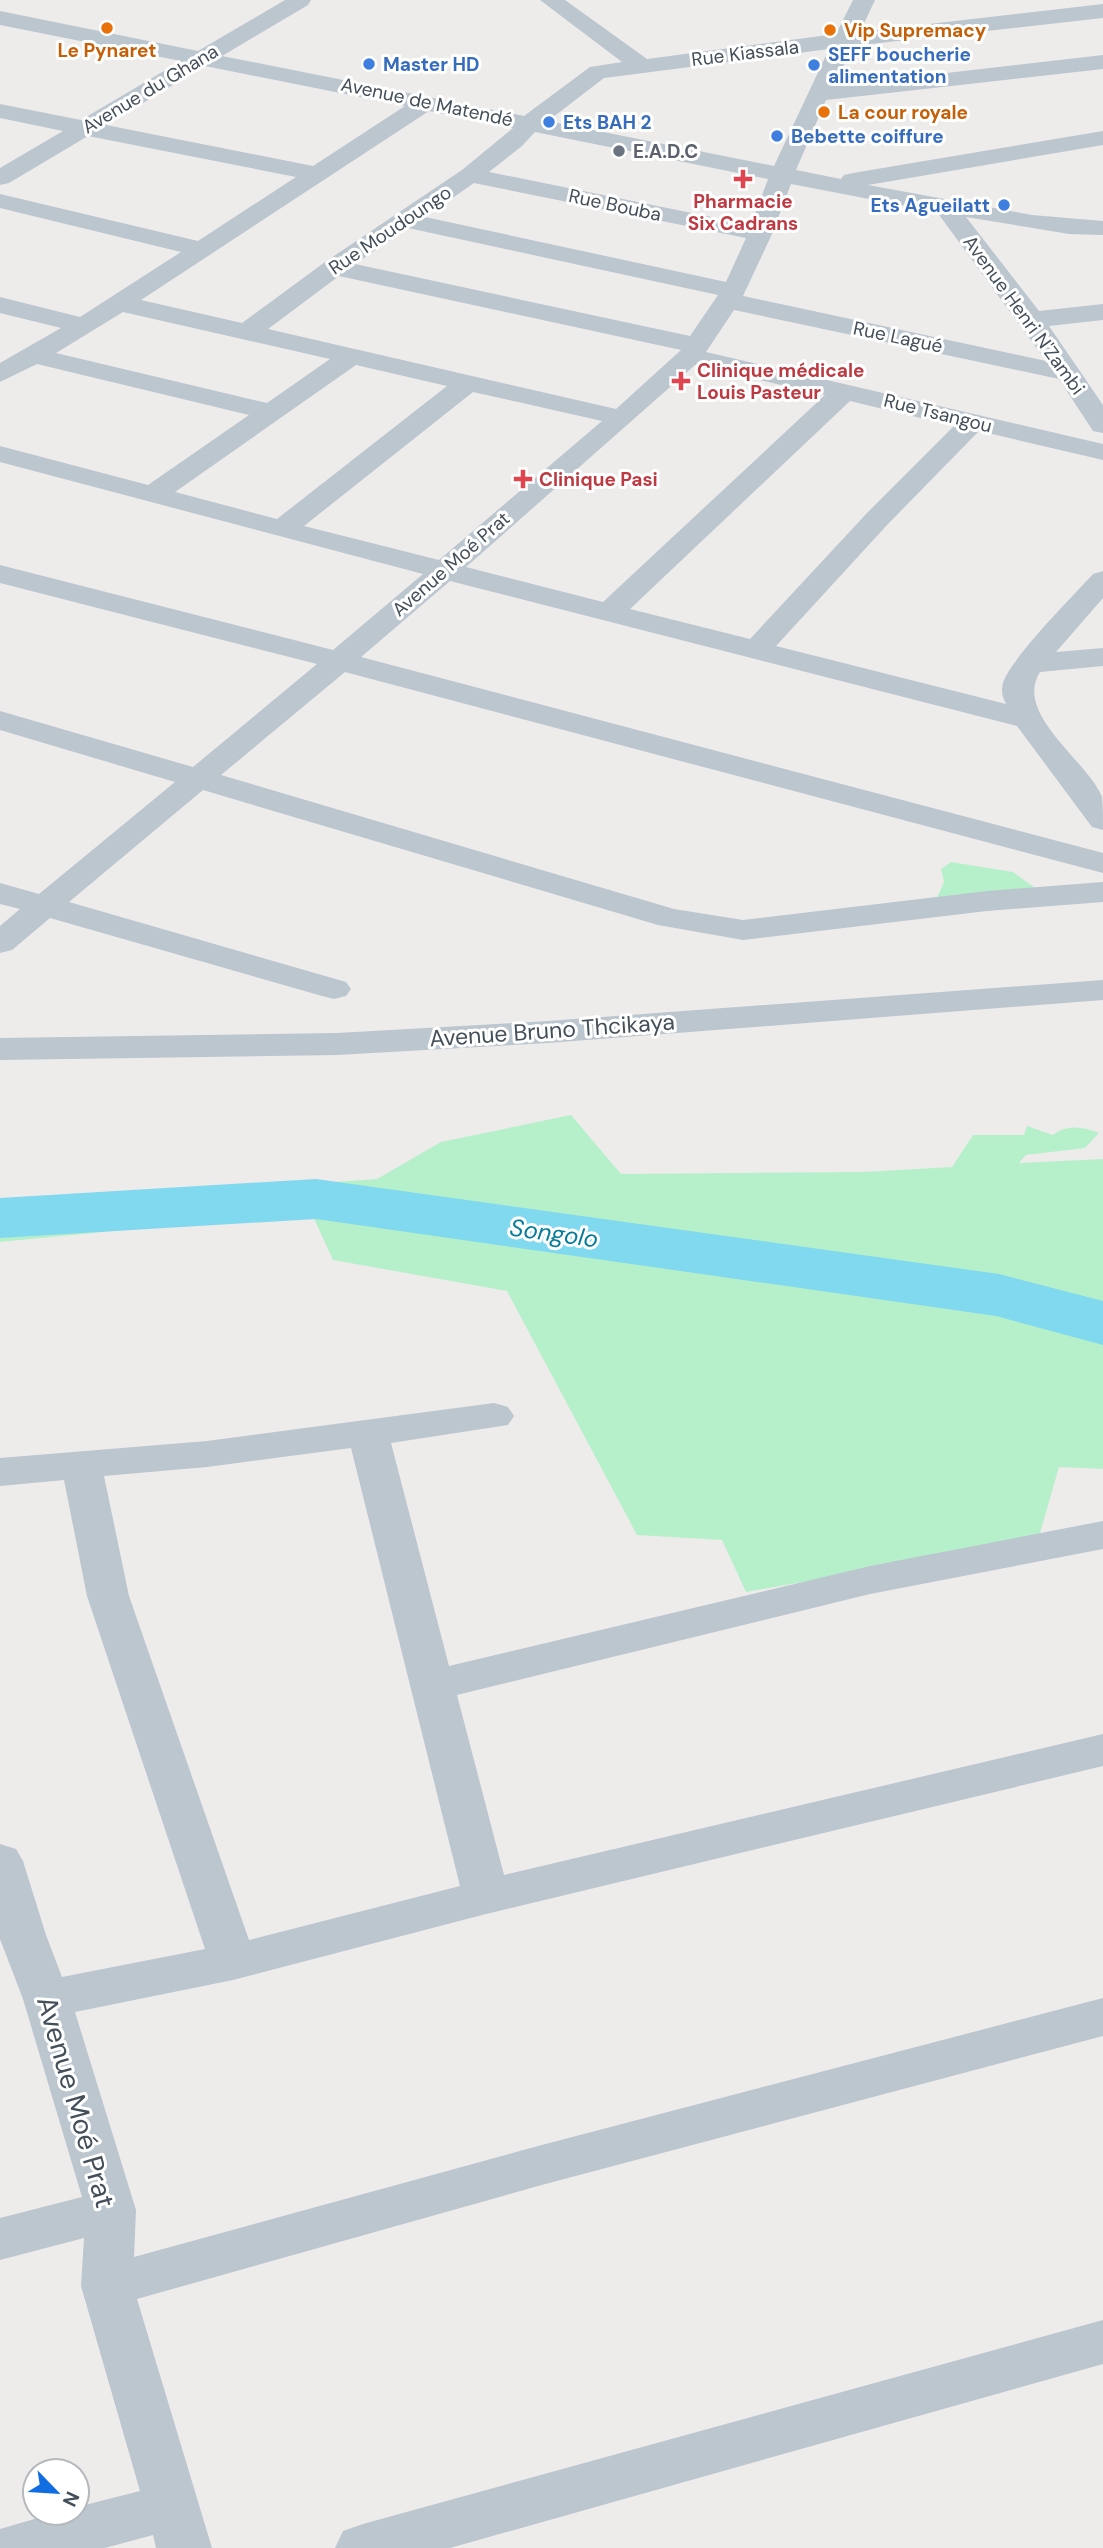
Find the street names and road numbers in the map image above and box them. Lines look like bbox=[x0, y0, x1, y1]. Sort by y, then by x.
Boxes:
street label: Rue Kiassala bbox=[690, 34, 800, 72]
street label: Avenue du Ghana bbox=[77, 39, 223, 139]
street label: Avenue de Matendé bbox=[339, 72, 515, 132]
street label: Rue Moudoungo bbox=[324, 180, 456, 280]
street label: Rue Bouba bbox=[566, 183, 664, 227]
street label: Avenue Henri N'Zambi bbox=[958, 230, 1090, 400]
street label: Rue Lagué bbox=[851, 315, 945, 359]
street label: Rue Tsangou bbox=[881, 388, 995, 438]
street label: Avenue Moé Prat bbox=[387, 506, 515, 622]
street label: Avenue Bruno Thcikaya bbox=[428, 1006, 676, 1054]
street label: Avenue Moé Prat bbox=[28, 1992, 124, 2212]

